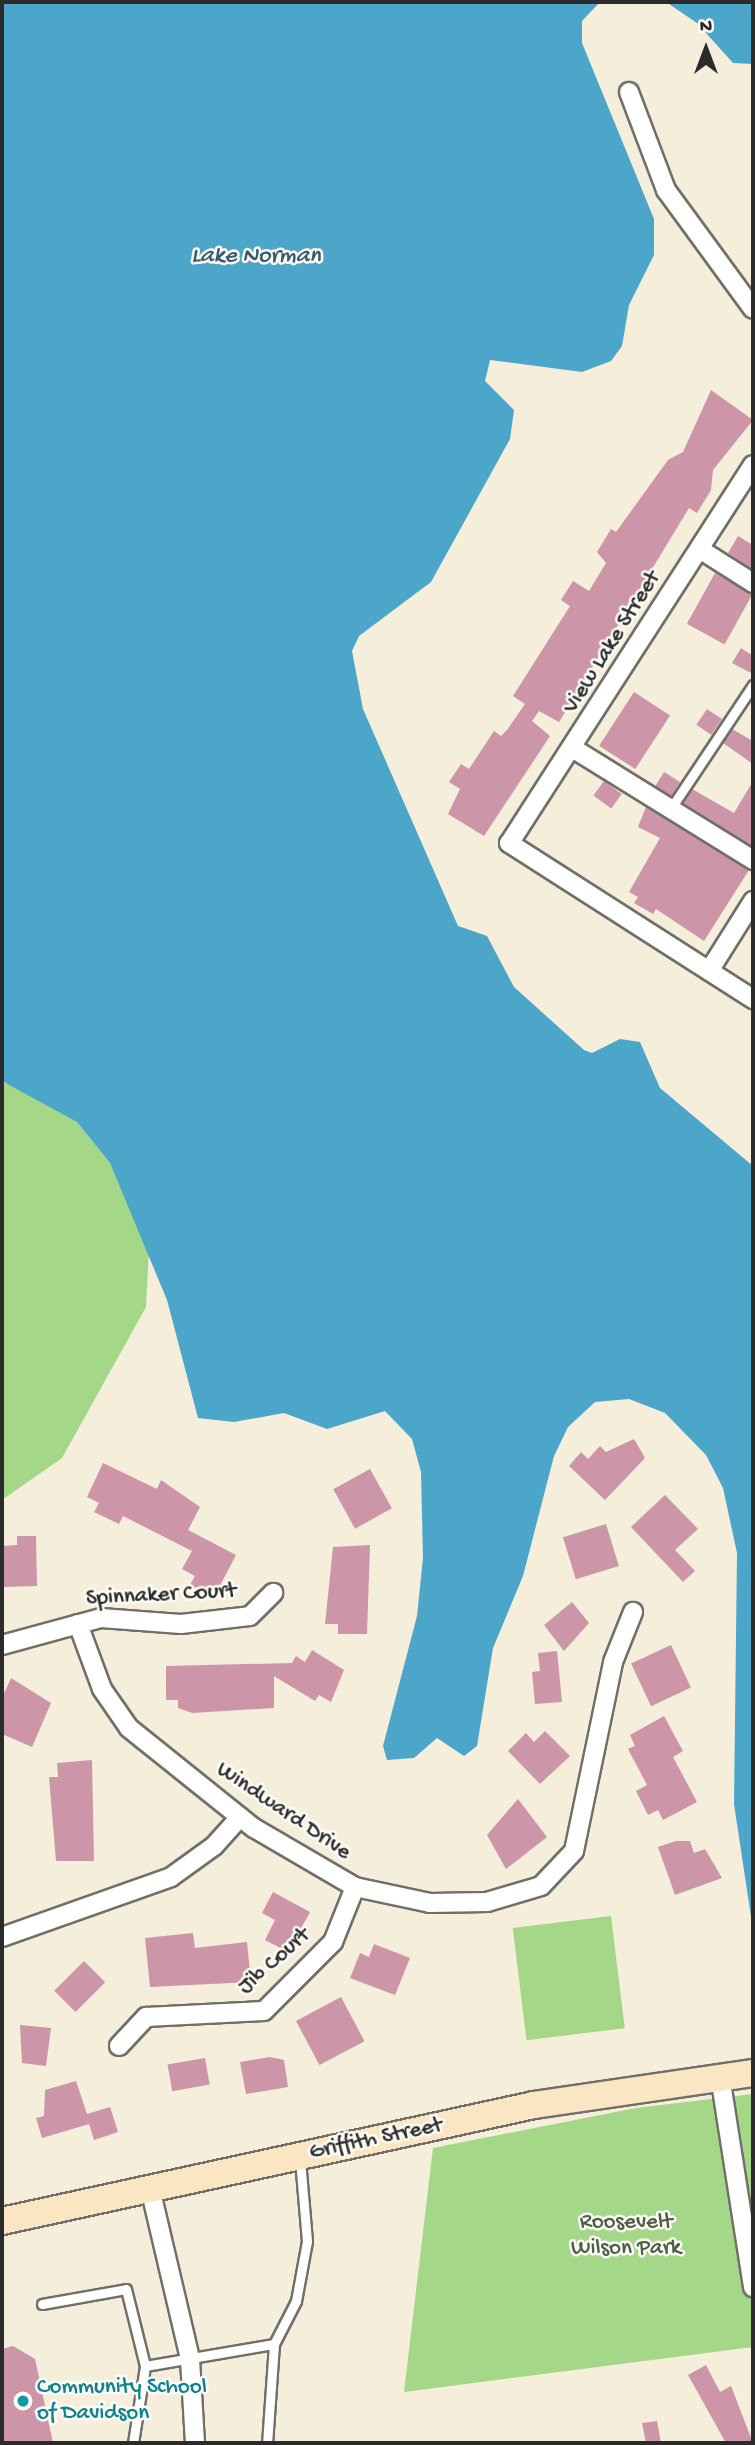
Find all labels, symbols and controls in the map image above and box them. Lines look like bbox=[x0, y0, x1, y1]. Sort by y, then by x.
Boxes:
north arrow bbox=[671, 14, 741, 84]
text: N bbox=[700, 16, 712, 39]
water label: Lake Norman bbox=[191, 243, 321, 271]
street label: View Lake Street bbox=[558, 567, 668, 719]
street label: Spinnaker Court bbox=[85, 1578, 237, 1614]
street label: Windward Drive bbox=[210, 1757, 356, 1867]
street label: Jib Court bbox=[233, 1922, 317, 2002]
street label: Griffith Street bbox=[307, 2112, 445, 2168]
park label: Roosevelt Wilson Park bbox=[571, 2209, 681, 2263]
place label: Community School of Davidson bbox=[37, 2374, 207, 2428]
marker: Community School of Davidson bbox=[15, 2393, 31, 2409]

